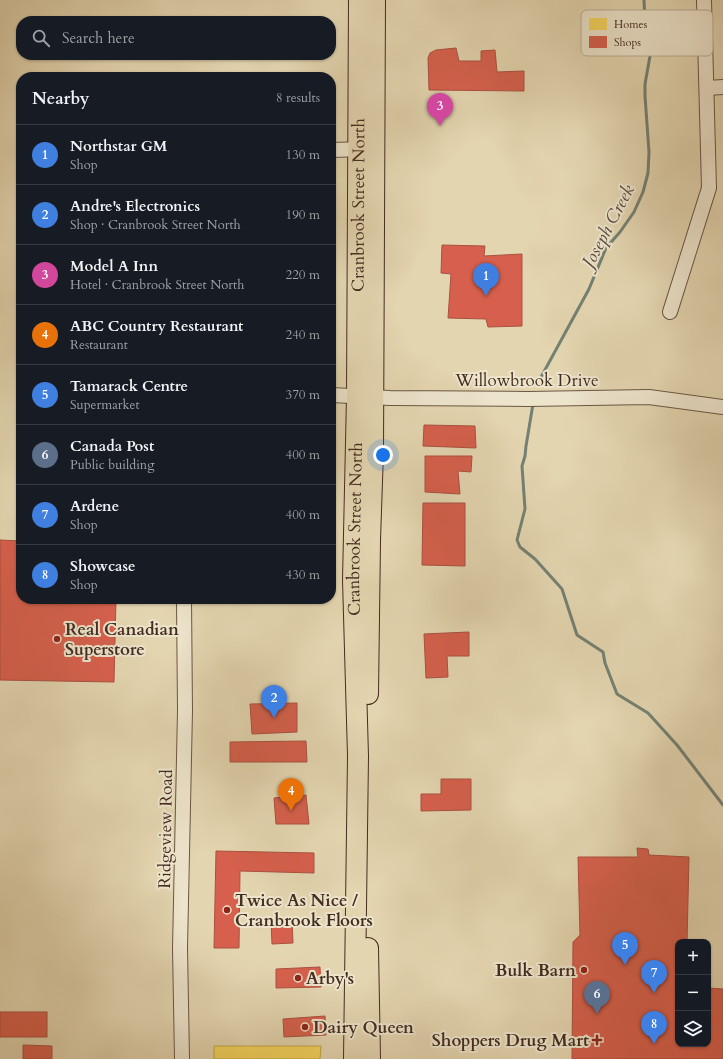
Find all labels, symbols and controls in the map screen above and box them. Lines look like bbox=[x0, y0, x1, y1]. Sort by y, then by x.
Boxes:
legend bbox=[581, 10, 713, 56]
search box bbox=[16, 16, 336, 60]
text: Homes bbox=[614, 17, 647, 32]
icon: search bbox=[30, 27, 52, 49]
text: Search here bbox=[62, 28, 135, 48]
text: Shops bbox=[614, 35, 641, 50]
text: Nearby bbox=[32, 87, 89, 110]
text: 8 results bbox=[276, 89, 320, 107]
pin: 3 bbox=[427, 93, 453, 126]
street label: Cranbrook Street North bbox=[347, 118, 370, 292]
text: Northstar GM bbox=[70, 136, 167, 156]
text: 1 bbox=[42, 146, 48, 164]
text: 130 m bbox=[286, 146, 320, 164]
text: Shop bbox=[70, 156, 98, 174]
water label: Joseph Creek bbox=[574, 180, 641, 276]
text: Andre's Electronics bbox=[70, 196, 200, 216]
text: 2 bbox=[42, 206, 48, 224]
text: 190 m bbox=[286, 206, 320, 224]
text: Shop · Cranbrook Street North bbox=[70, 216, 241, 234]
text: Model A Inn bbox=[70, 256, 158, 276]
pin: 1 bbox=[473, 263, 499, 296]
text: 3 bbox=[42, 266, 48, 284]
text: 220 m bbox=[286, 266, 320, 284]
text: Hotel · Cranbrook Street North bbox=[70, 276, 244, 294]
text: ABC Country Restaurant bbox=[70, 316, 243, 336]
text: 4 bbox=[42, 326, 48, 344]
text: 240 m bbox=[286, 326, 320, 344]
text: Restaurant bbox=[70, 336, 128, 354]
street label: Willowbrook Drive bbox=[454, 369, 599, 392]
text: Tamarack Centre bbox=[70, 376, 188, 396]
text: 5 bbox=[42, 386, 48, 404]
text: 370 m bbox=[286, 386, 320, 404]
text: Supermarket bbox=[70, 396, 140, 414]
text: Canada Post bbox=[70, 436, 154, 456]
street label: Cranbrook Street North bbox=[342, 441, 368, 616]
your location bbox=[373, 445, 393, 465]
text: 6 bbox=[42, 446, 48, 464]
text: 400 m bbox=[286, 446, 320, 464]
text: Public building bbox=[70, 456, 155, 474]
text: Ardene bbox=[70, 496, 119, 516]
text: 7 bbox=[42, 506, 48, 524]
text: 400 m bbox=[286, 506, 320, 524]
text: Shop bbox=[70, 516, 98, 534]
text: Showcase bbox=[70, 556, 136, 576]
text: 8 bbox=[42, 566, 48, 584]
text: 430 m bbox=[286, 566, 320, 584]
text: Shop bbox=[70, 576, 98, 594]
place label: Real Canadian Superstore bbox=[65, 618, 179, 661]
marker: Real Canadian Superstore bbox=[52, 634, 62, 644]
pin: 2 bbox=[261, 685, 287, 718]
street label: Ridgeview Road bbox=[153, 769, 178, 889]
pin: 4 bbox=[278, 778, 304, 811]
place label: Twice As Nice / Cranbrook Floors bbox=[235, 889, 373, 932]
marker: Twice As Nice / Cranbrook Floors bbox=[222, 905, 232, 915]
pin: 5 bbox=[612, 932, 638, 965]
map controls bbox=[675, 939, 711, 1047]
button: + bbox=[675, 939, 711, 975]
place label: Bulk Barn bbox=[495, 959, 576, 982]
pin: 7 bbox=[641, 960, 667, 993]
marker: Bulk Barn bbox=[579, 965, 589, 975]
place label: Arby's bbox=[306, 967, 354, 990]
marker: Arby's bbox=[293, 973, 303, 983]
button: − bbox=[675, 975, 711, 1011]
pin: 6 bbox=[584, 981, 610, 1014]
pin: 8 bbox=[641, 1011, 667, 1044]
button: layers bbox=[675, 1011, 711, 1047]
place label: Dairy Queen bbox=[313, 1016, 414, 1039]
marker: Dairy Queen bbox=[300, 1022, 310, 1032]
place label: Shoppers Drug Mart bbox=[432, 1029, 589, 1052]
marker: Shoppers Drug Mart bbox=[592, 1035, 602, 1045]

